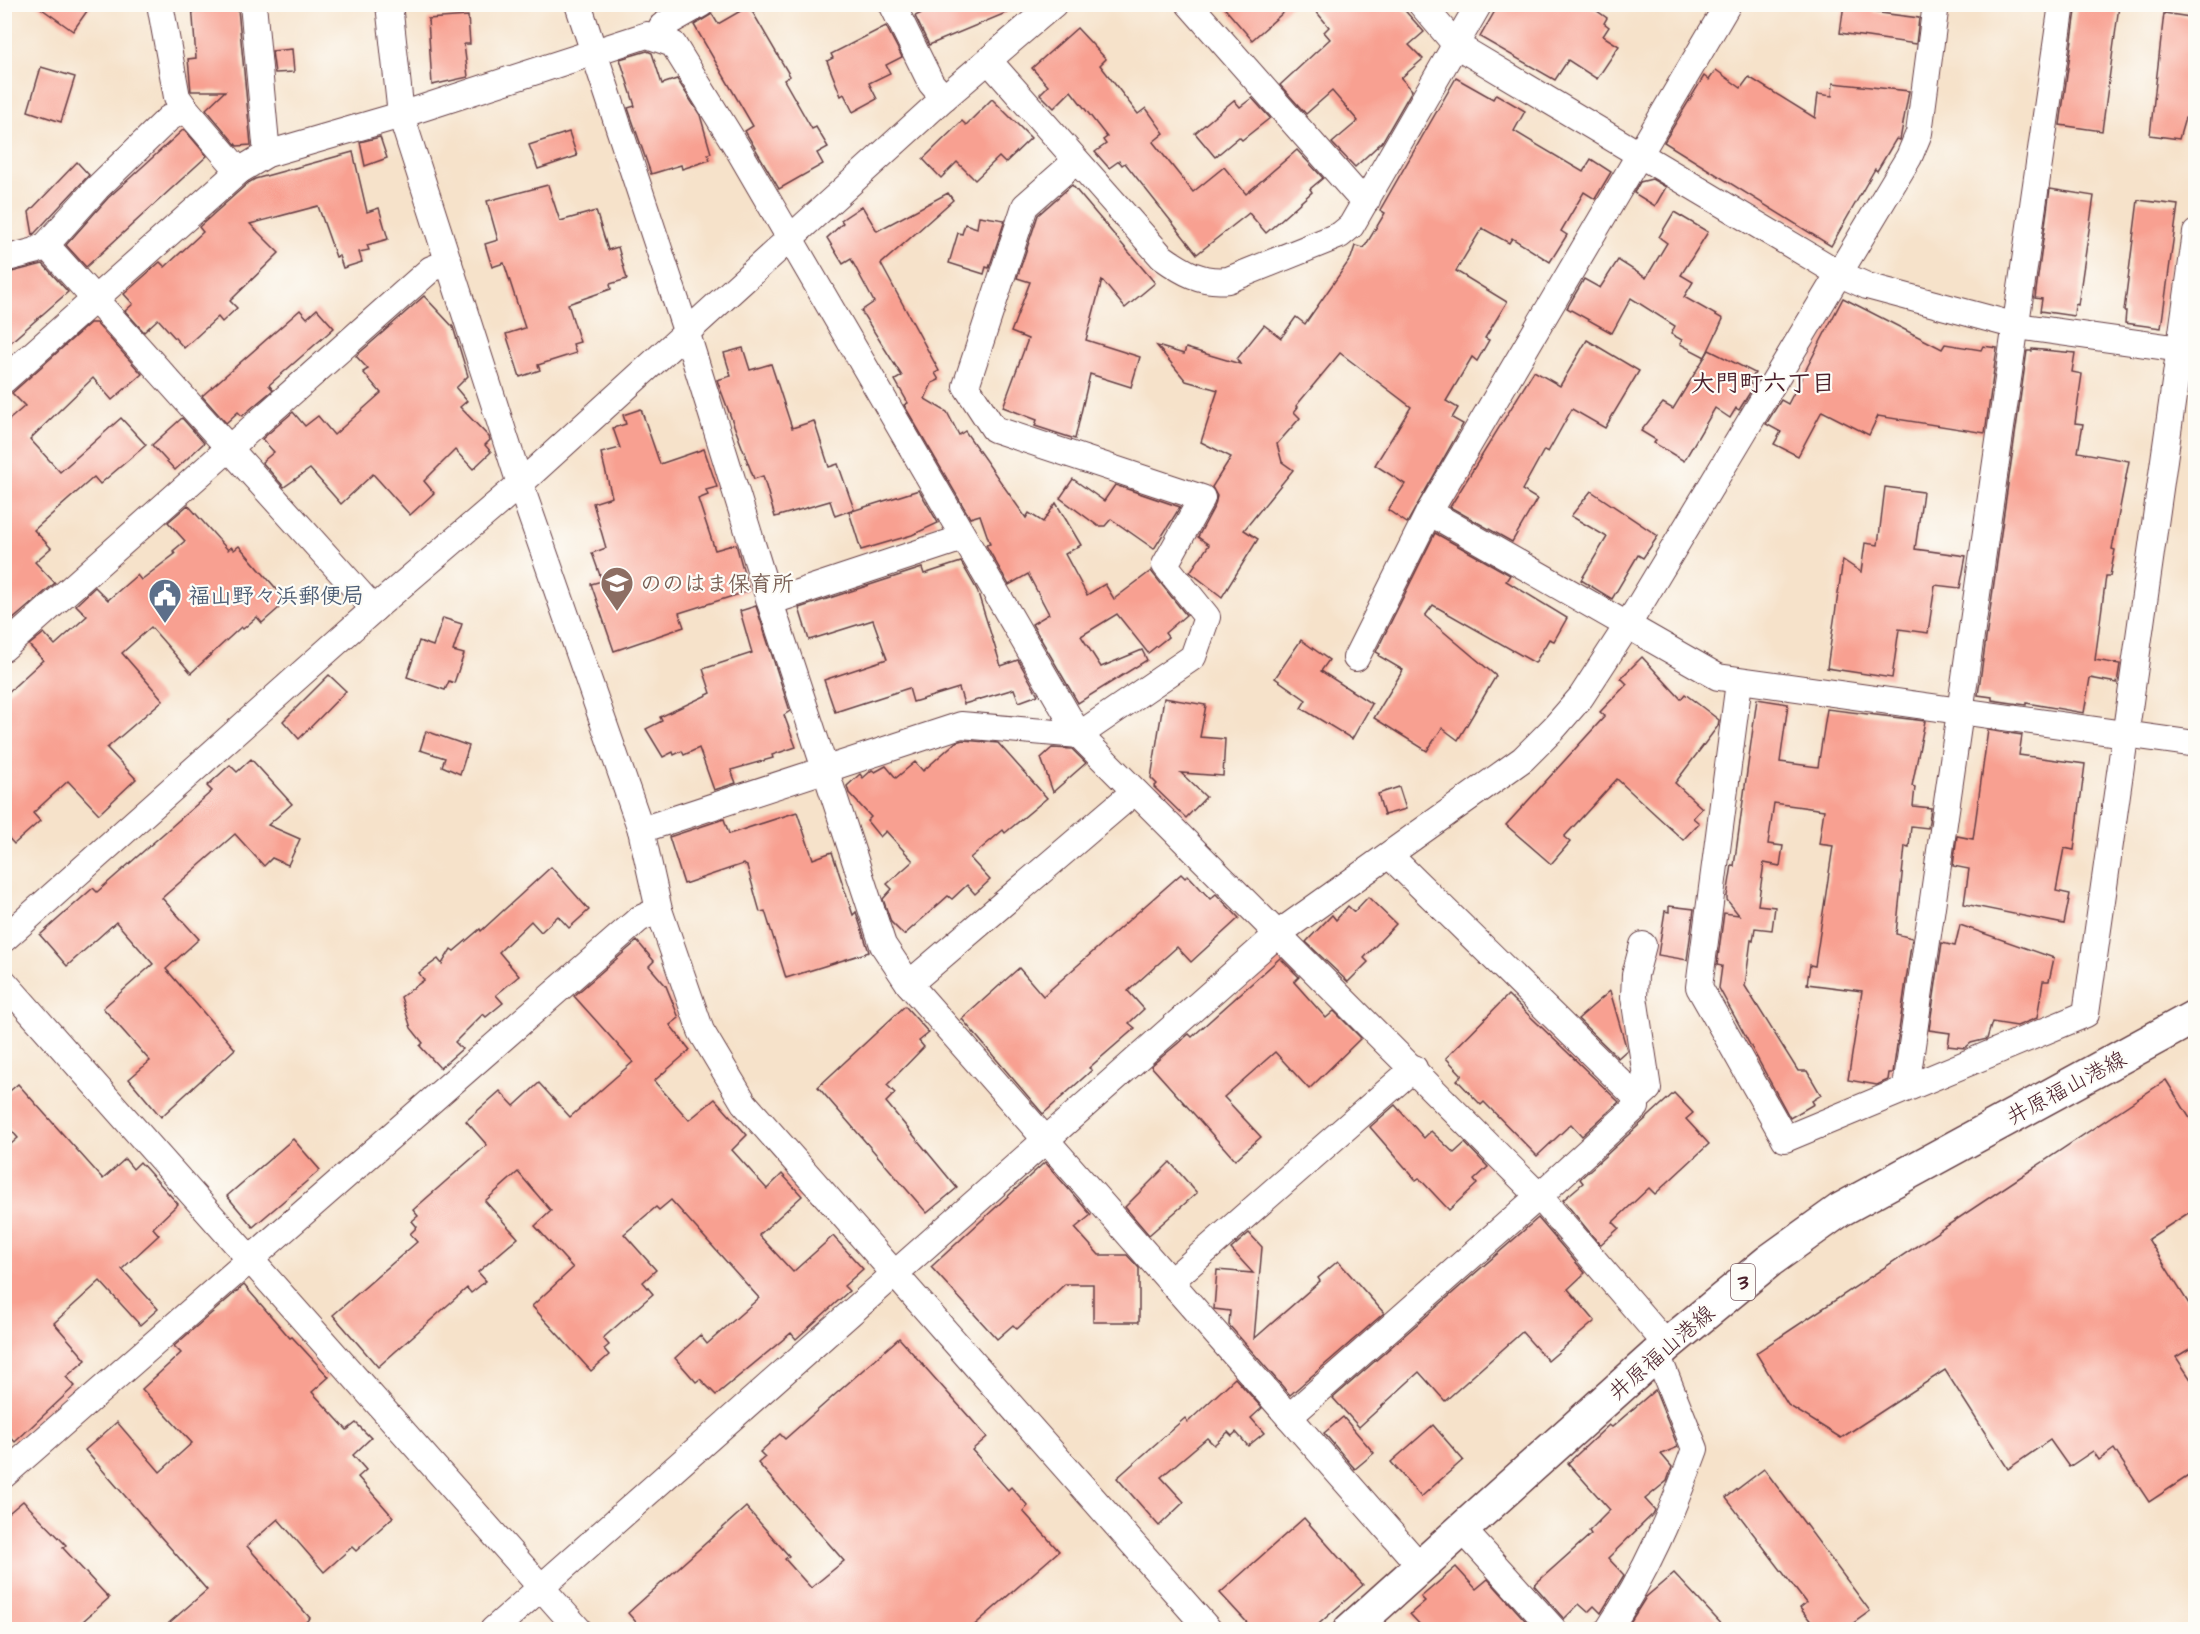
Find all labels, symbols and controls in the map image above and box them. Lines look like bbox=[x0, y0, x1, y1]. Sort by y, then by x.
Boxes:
district label: 大門町六丁目 bbox=[1691, 367, 1835, 401]
school or university icon: ののはま保育所 bbox=[599, 565, 635, 612]
place label: ののはま保育所 bbox=[640, 569, 794, 600]
public building icon: 福山野々浜郵便局 bbox=[147, 577, 183, 624]
place label: 福山野々浜郵便局 bbox=[188, 581, 364, 612]
street label: 井原福山港線 bbox=[2001, 1044, 2132, 1133]
road number: 3 bbox=[1731, 1264, 1755, 1300]
street label: 井原福山港線 bbox=[1602, 1298, 1722, 1408]

